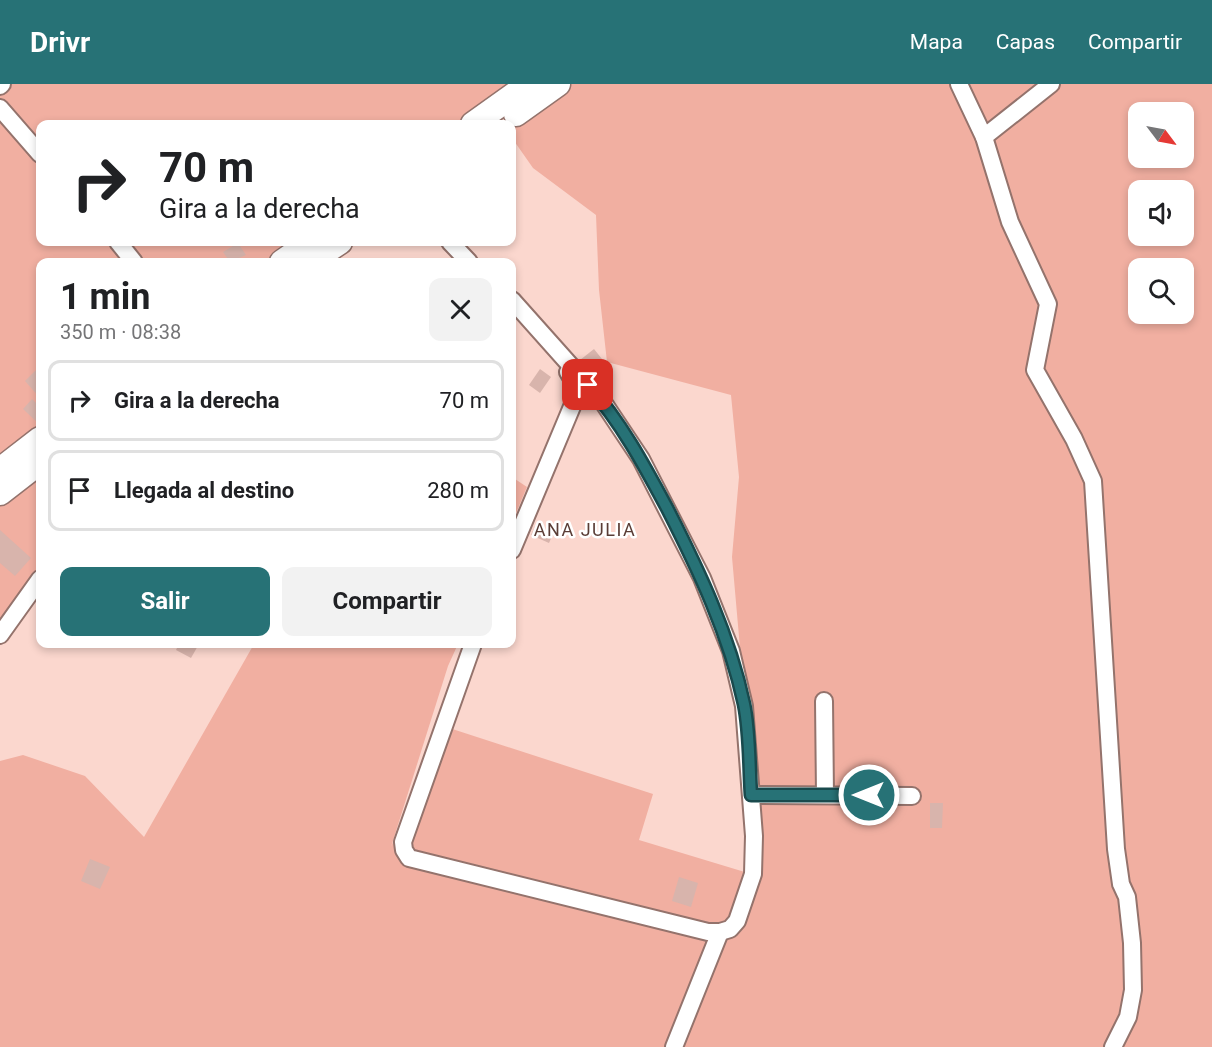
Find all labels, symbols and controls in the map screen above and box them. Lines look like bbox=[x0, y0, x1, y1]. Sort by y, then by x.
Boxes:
text: Drivr bbox=[30, 26, 90, 59]
text: Mapa bbox=[910, 30, 963, 54]
text: Capas bbox=[996, 30, 1055, 54]
text: Compartir bbox=[1088, 30, 1182, 54]
north arrow bbox=[1128, 102, 1194, 168]
map controls bbox=[1128, 102, 1194, 324]
text: 70 m bbox=[159, 143, 254, 192]
icon: right bbox=[60, 144, 138, 222]
button: sound bbox=[1128, 180, 1194, 246]
text: Gira a la derecha bbox=[159, 193, 360, 225]
button: search bbox=[1128, 258, 1194, 324]
text: 1 min bbox=[60, 276, 151, 318]
button: close bbox=[429, 278, 492, 341]
text: 350 m · 08:38 bbox=[60, 320, 181, 344]
pin bbox=[562, 359, 613, 410]
icon: arrive bbox=[571, 368, 604, 401]
icon: right bbox=[63, 384, 96, 417]
text: Gira a la derecha bbox=[114, 388, 280, 413]
text: 70 m bbox=[440, 388, 489, 413]
icon: arrive bbox=[63, 474, 96, 507]
text: Llegada al destino bbox=[114, 478, 294, 503]
text: 280 m bbox=[427, 478, 489, 503]
district label: ANA JULIA bbox=[534, 519, 636, 540]
button: Salir bbox=[60, 567, 270, 636]
button: Compartir bbox=[282, 567, 492, 636]
position arrow bbox=[837, 763, 901, 827]

